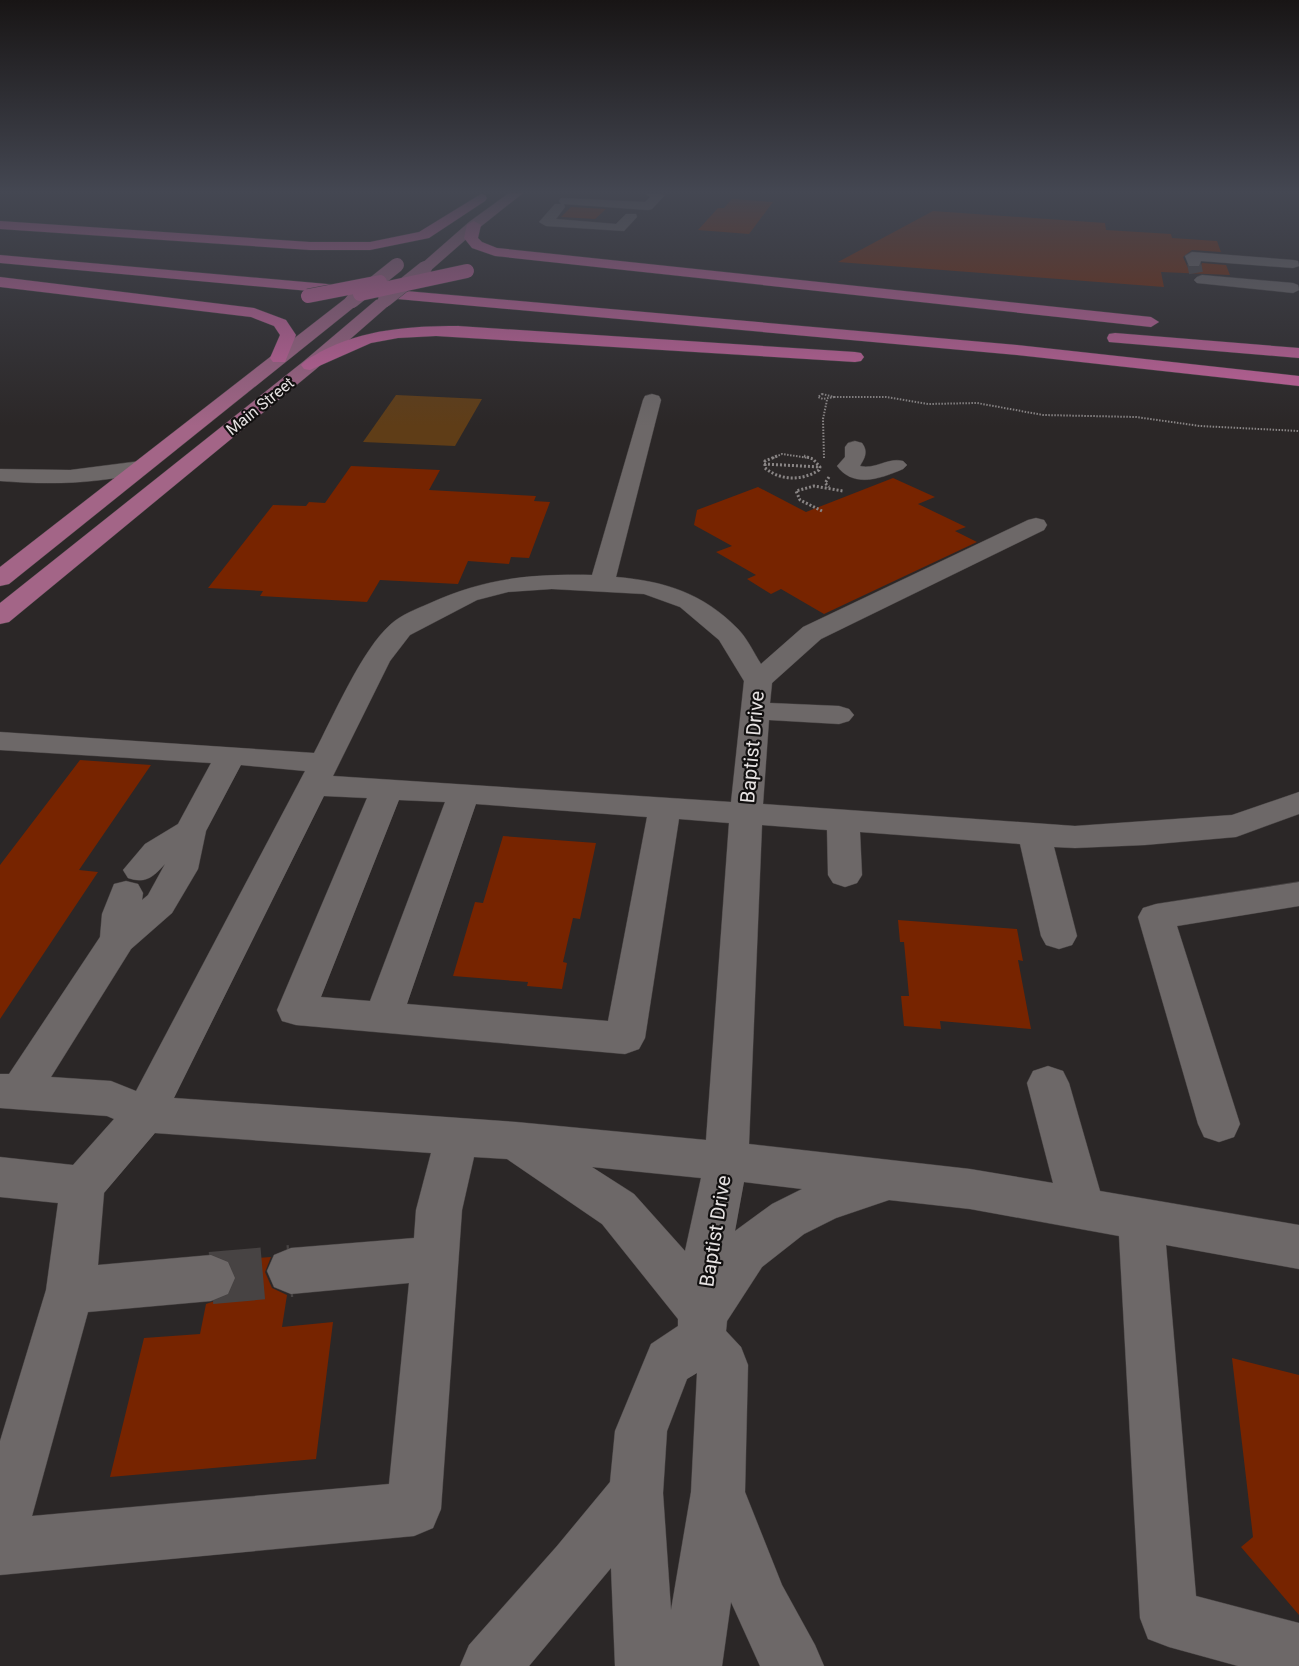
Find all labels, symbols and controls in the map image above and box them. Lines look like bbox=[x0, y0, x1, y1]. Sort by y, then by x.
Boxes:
street label: Main Street bbox=[222, 373, 298, 439]
street label: Baptist Drive bbox=[735, 690, 769, 804]
street label: Baptist Drive bbox=[694, 1173, 736, 1289]

